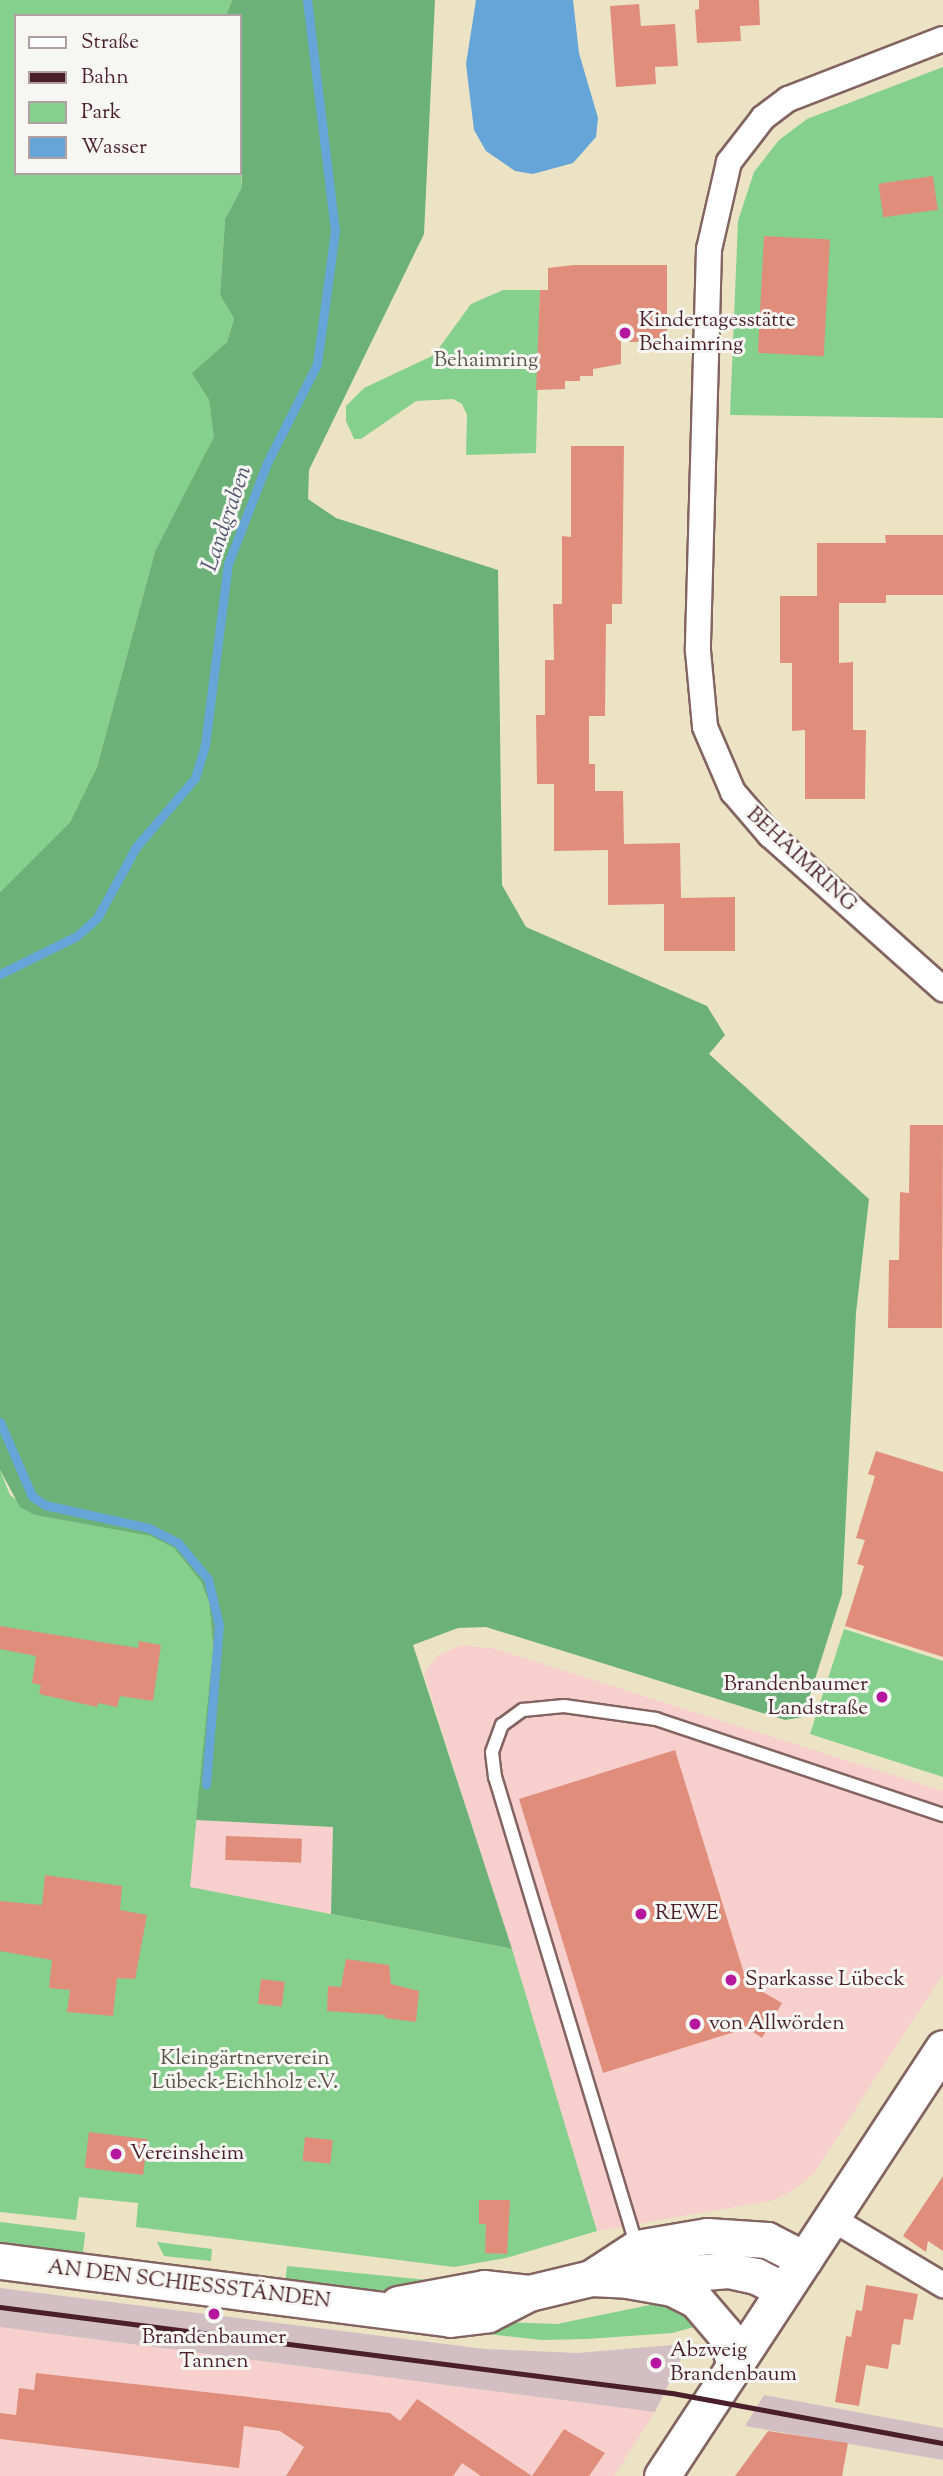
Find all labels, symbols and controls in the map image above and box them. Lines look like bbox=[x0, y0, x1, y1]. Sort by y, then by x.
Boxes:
legend bbox=[14, 14, 242, 175]
text: Straße bbox=[81, 28, 139, 58]
text: Bahn bbox=[81, 63, 129, 93]
text: Park bbox=[81, 98, 121, 128]
text: Wasser bbox=[81, 133, 147, 163]
place label: Kindertagesstätte Behaimring bbox=[639, 308, 795, 358]
marker: Kindertagesstätte Behaimring bbox=[617, 325, 633, 341]
park label: Behaimring bbox=[434, 348, 538, 374]
water label: Landgraben bbox=[197, 463, 259, 575]
street label: BEHAIMRING bbox=[741, 802, 861, 918]
place label: Brandenbaumer Landstraße bbox=[724, 1672, 868, 1722]
marker: Brandenbaumer Landstraße bbox=[874, 1689, 890, 1705]
place label: REWE bbox=[655, 1901, 719, 1927]
marker: REWE bbox=[633, 1906, 649, 1922]
place label: Sparkasse Lübeck bbox=[745, 1967, 905, 1993]
marker: Sparkasse Lübeck bbox=[723, 1972, 739, 1988]
place label: von Allwörden bbox=[709, 2011, 845, 2037]
marker: von Allwörden bbox=[687, 2016, 703, 2032]
park label: Kleingärtnerverein Lübeck-Eichholz e.V. bbox=[152, 2046, 338, 2096]
place label: Vereinsheim bbox=[130, 2141, 244, 2167]
marker: Vereinsheim bbox=[108, 2146, 124, 2162]
street label: AN DEN SCHIESSSTÄNDEN bbox=[46, 2255, 332, 2315]
marker: Brandenbaumer Tannen bbox=[206, 2306, 222, 2322]
place label: Brandenbaumer Tannen bbox=[142, 2325, 286, 2375]
place label: Abzweig Brandenbaum bbox=[670, 2338, 797, 2388]
marker: Abzweig Brandenbaum bbox=[648, 2355, 664, 2371]

